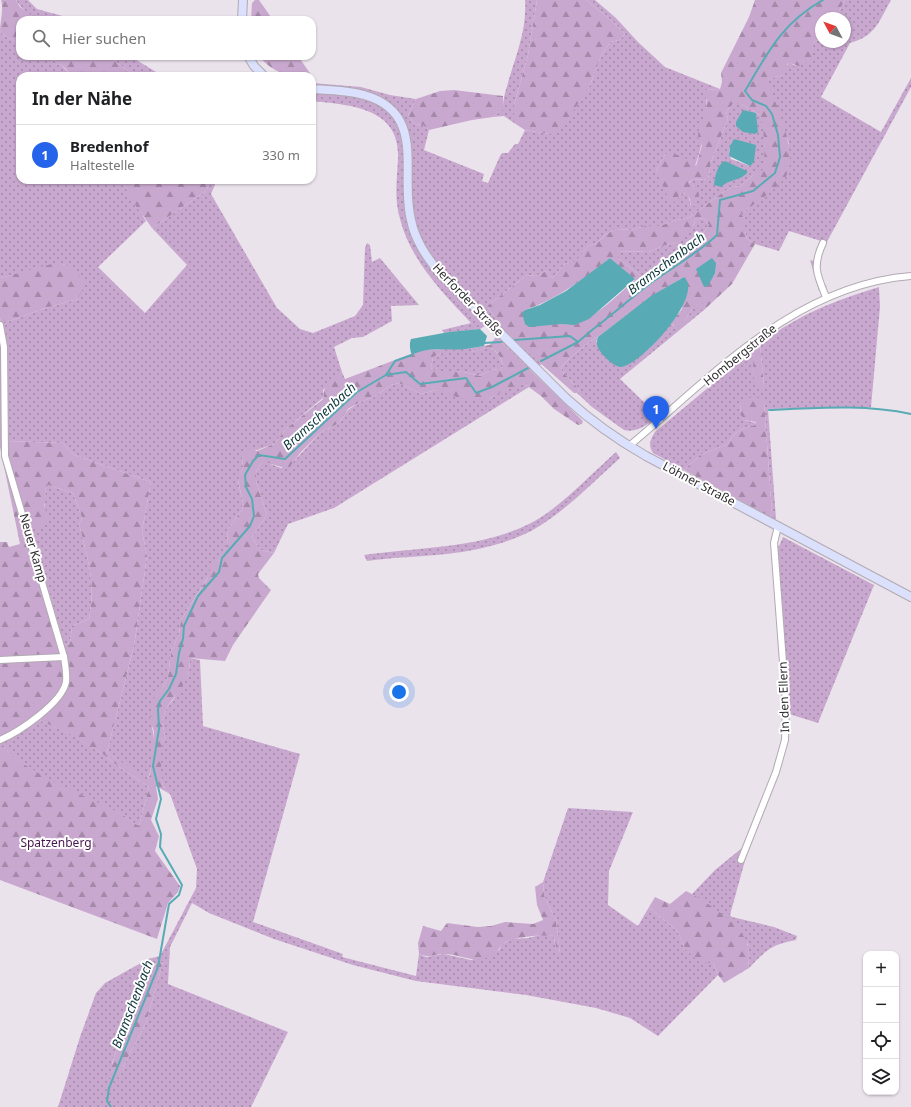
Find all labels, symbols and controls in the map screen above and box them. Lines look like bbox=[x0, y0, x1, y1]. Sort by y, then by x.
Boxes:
north arrow bbox=[815, 12, 851, 48]
search box bbox=[16, 16, 316, 60]
icon: search bbox=[30, 27, 52, 49]
text: Hier suchen bbox=[62, 28, 146, 48]
text: In der Nähe bbox=[32, 87, 132, 110]
text: Bredenhof bbox=[70, 136, 148, 156]
text: 1 bbox=[41, 146, 49, 164]
text: 330 m bbox=[262, 146, 300, 164]
text: Haltestelle bbox=[70, 156, 135, 174]
water label: Bramschenbach bbox=[624, 228, 708, 298]
street label: Herforder Straße bbox=[429, 259, 508, 340]
street label: Hombergstraße bbox=[700, 320, 780, 389]
water label: Bramschenbach bbox=[278, 378, 360, 454]
pin: 1 bbox=[643, 396, 669, 429]
street label: Löhner Straße bbox=[660, 457, 739, 510]
street label: Neuer Kamp bbox=[16, 511, 51, 584]
street label: In den Ellern bbox=[774, 661, 793, 733]
your location bbox=[389, 682, 409, 702]
park label: Spatzenberg bbox=[20, 834, 92, 851]
map controls bbox=[863, 951, 899, 1095]
button: + bbox=[863, 951, 899, 987]
water label: Bramschenbach bbox=[107, 957, 157, 1051]
button: − bbox=[863, 987, 899, 1023]
button: locate bbox=[863, 1023, 899, 1059]
button: layers bbox=[863, 1059, 899, 1095]

